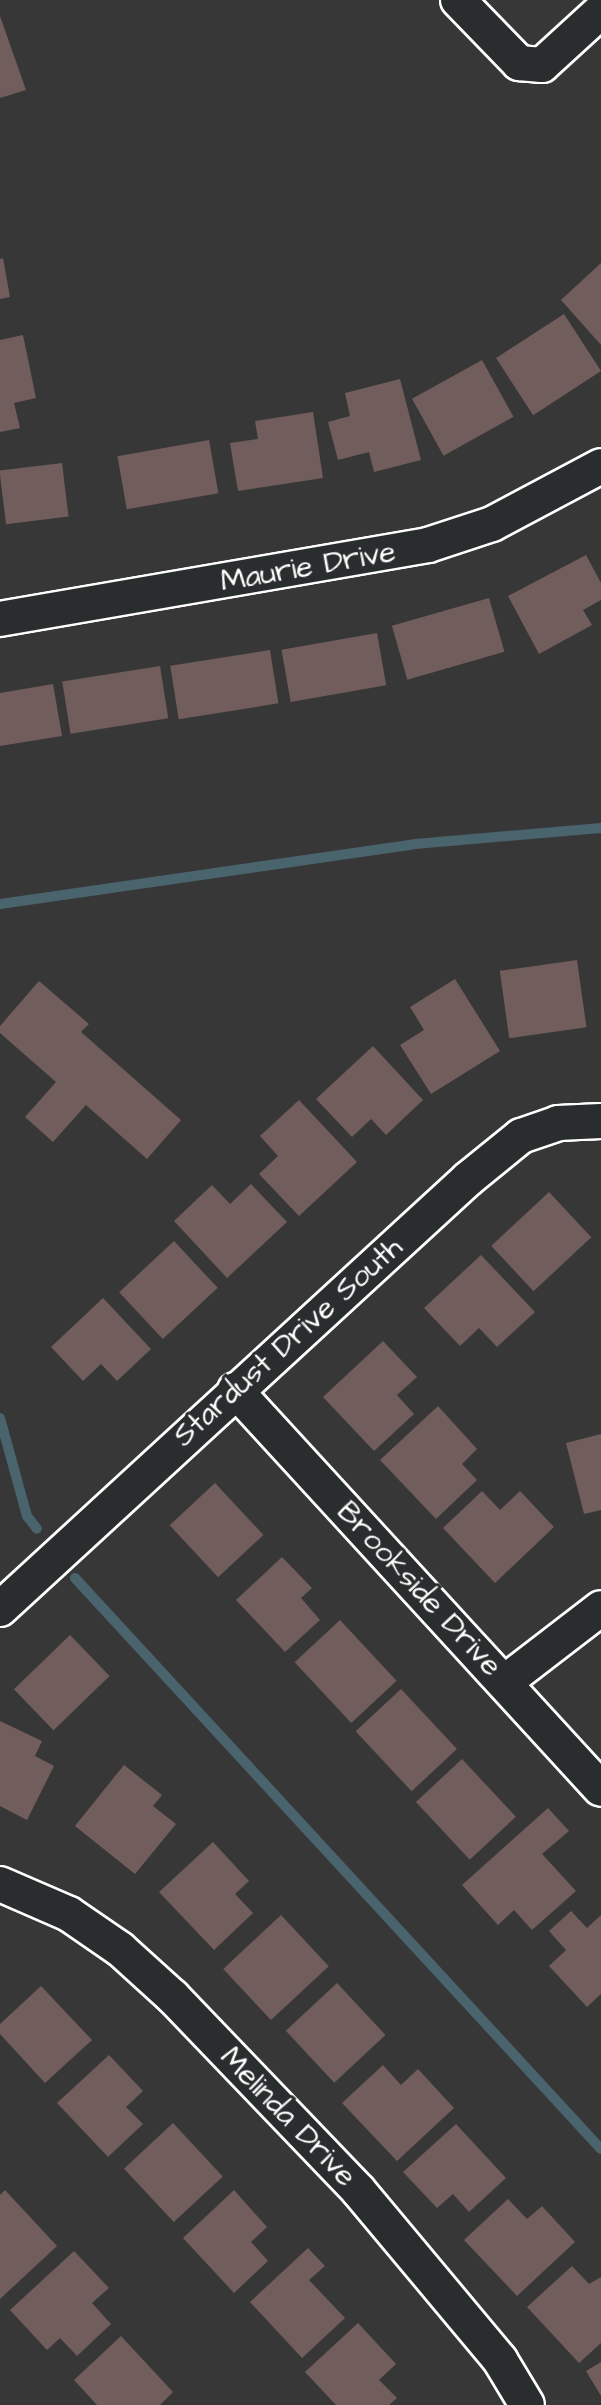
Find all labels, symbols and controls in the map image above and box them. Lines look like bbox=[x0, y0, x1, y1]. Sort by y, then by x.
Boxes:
street label: Maurie Drive bbox=[218, 534, 398, 600]
street label: Stardust Drive South bbox=[166, 1230, 410, 1454]
street label: Brookside Drive bbox=[329, 1494, 509, 1684]
street label: Melinda Drive bbox=[212, 2040, 364, 2194]

